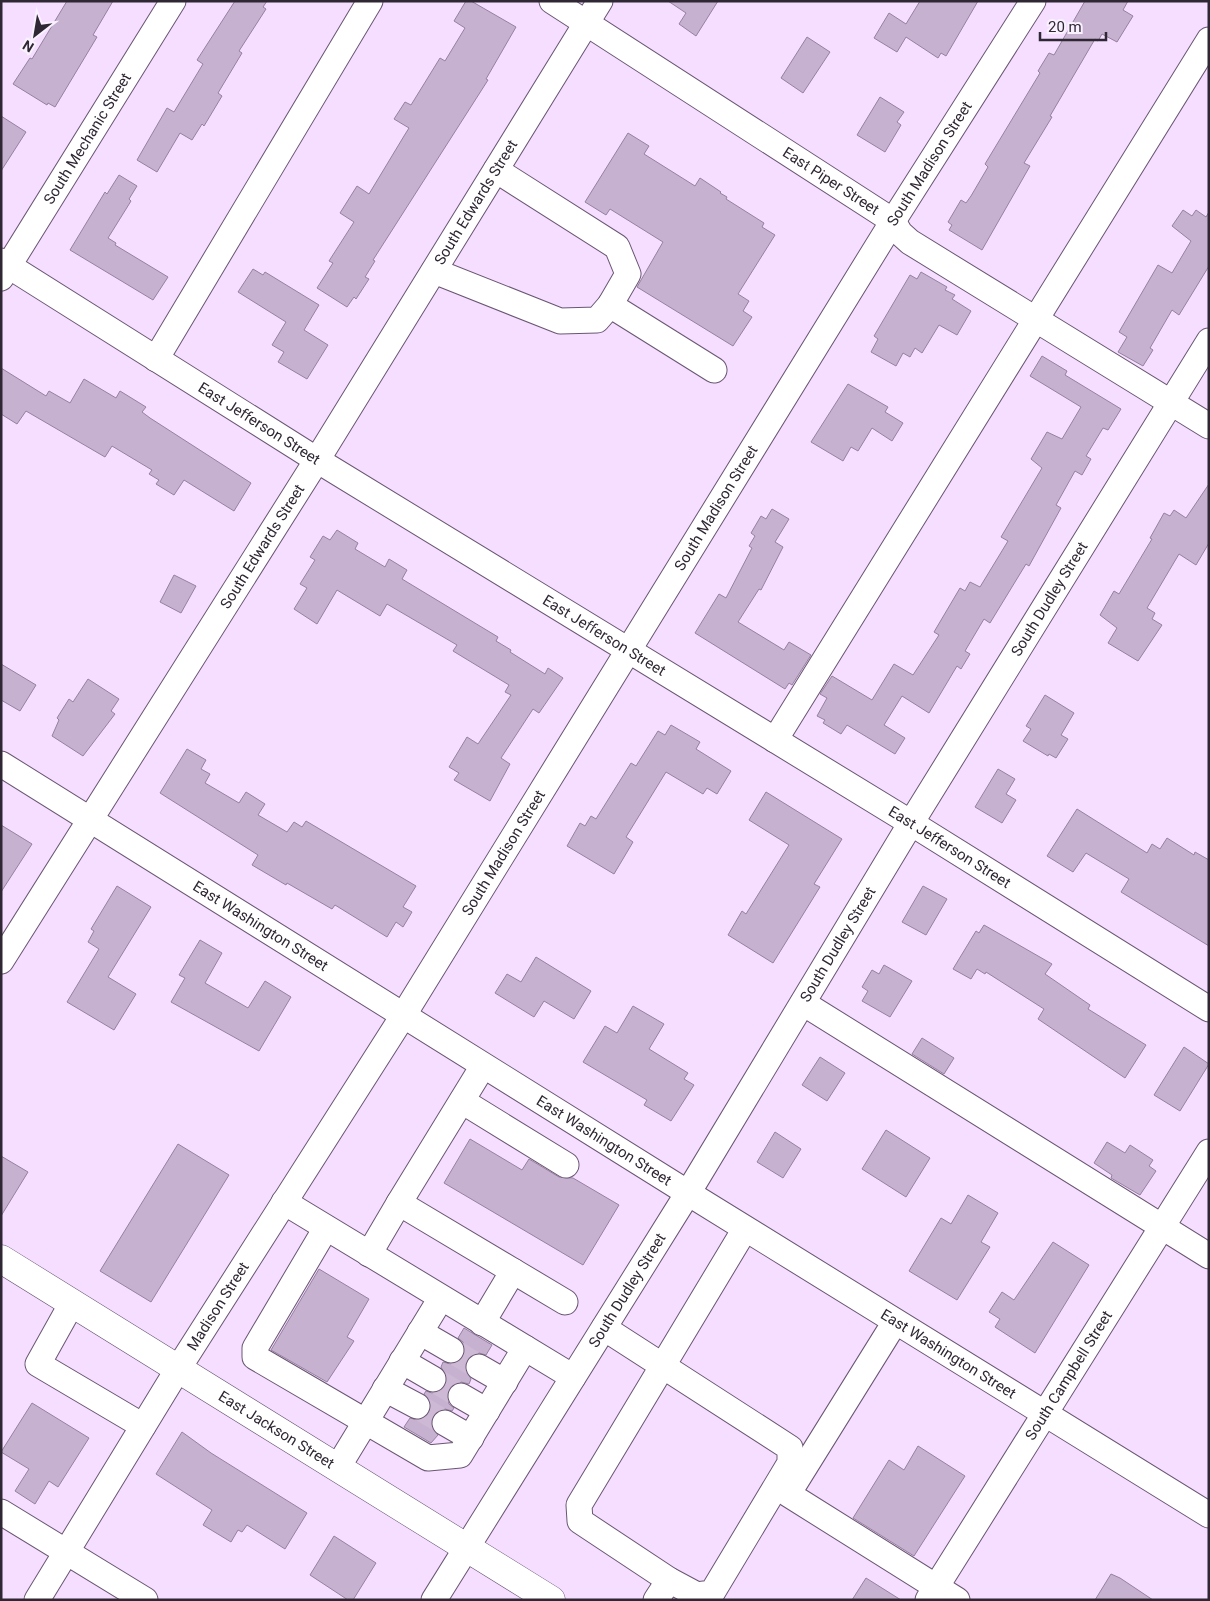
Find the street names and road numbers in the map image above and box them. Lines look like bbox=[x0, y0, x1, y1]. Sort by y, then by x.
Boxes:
street label: South Mechanic Street bbox=[40, 70, 135, 208]
street label: South Madison Street bbox=[883, 98, 976, 229]
street label: South Edwards Street bbox=[431, 136, 521, 268]
street label: East Piper Street bbox=[779, 143, 883, 219]
street label: East Jefferson Street bbox=[195, 378, 323, 469]
street label: South Madison Street bbox=[671, 442, 762, 574]
street label: South Edwards Street bbox=[217, 481, 308, 612]
street label: South Dudley Street bbox=[1007, 538, 1092, 660]
street label: East Jefferson Street bbox=[539, 591, 669, 680]
street label: South Madison Street bbox=[458, 787, 549, 919]
street label: East Jefferson Street bbox=[885, 802, 1014, 892]
street label: East Washington Street bbox=[190, 877, 331, 975]
street label: South Dudley Street bbox=[796, 883, 879, 1005]
street label: East Washington Street bbox=[533, 1092, 675, 1190]
street label: South Dudley Street bbox=[585, 1230, 670, 1351]
street label: Madison Street bbox=[183, 1259, 253, 1354]
street label: East Washington Street bbox=[877, 1305, 1019, 1403]
street label: South Campbell Street bbox=[1022, 1307, 1116, 1444]
street label: East Jackson Street bbox=[215, 1387, 338, 1472]

